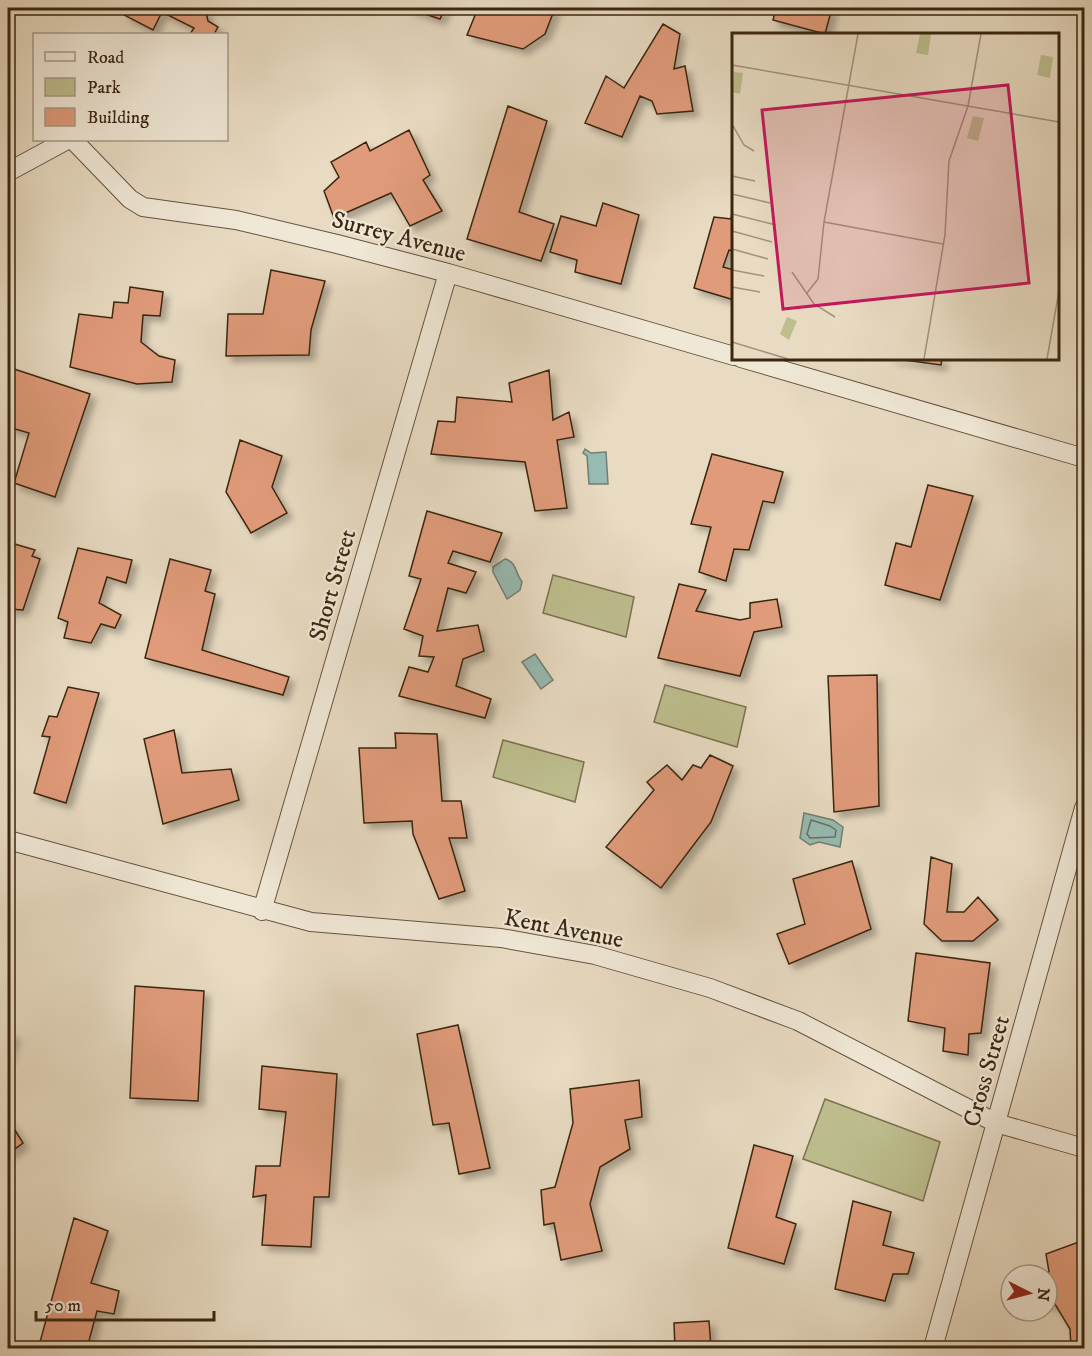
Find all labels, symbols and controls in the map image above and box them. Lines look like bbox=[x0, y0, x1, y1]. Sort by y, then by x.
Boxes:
legend bbox=[33, 33, 228, 141]
inset map bbox=[732, 33, 1059, 360]
text: Road bbox=[87, 47, 124, 69]
text: Park bbox=[87, 77, 121, 99]
text: Building bbox=[87, 107, 149, 129]
street label: Surrey Avenue bbox=[328, 205, 469, 269]
street label: Short Street bbox=[303, 525, 363, 645]
street label: Kent Avenue bbox=[502, 903, 626, 955]
street label: Cross Street bbox=[957, 1012, 1017, 1130]
north arrow bbox=[999, 1263, 1059, 1323]
scale bar bbox=[36, 1284, 214, 1322]
text: N bbox=[1032, 1287, 1054, 1302]
text: 50 m bbox=[45, 1295, 81, 1317]

